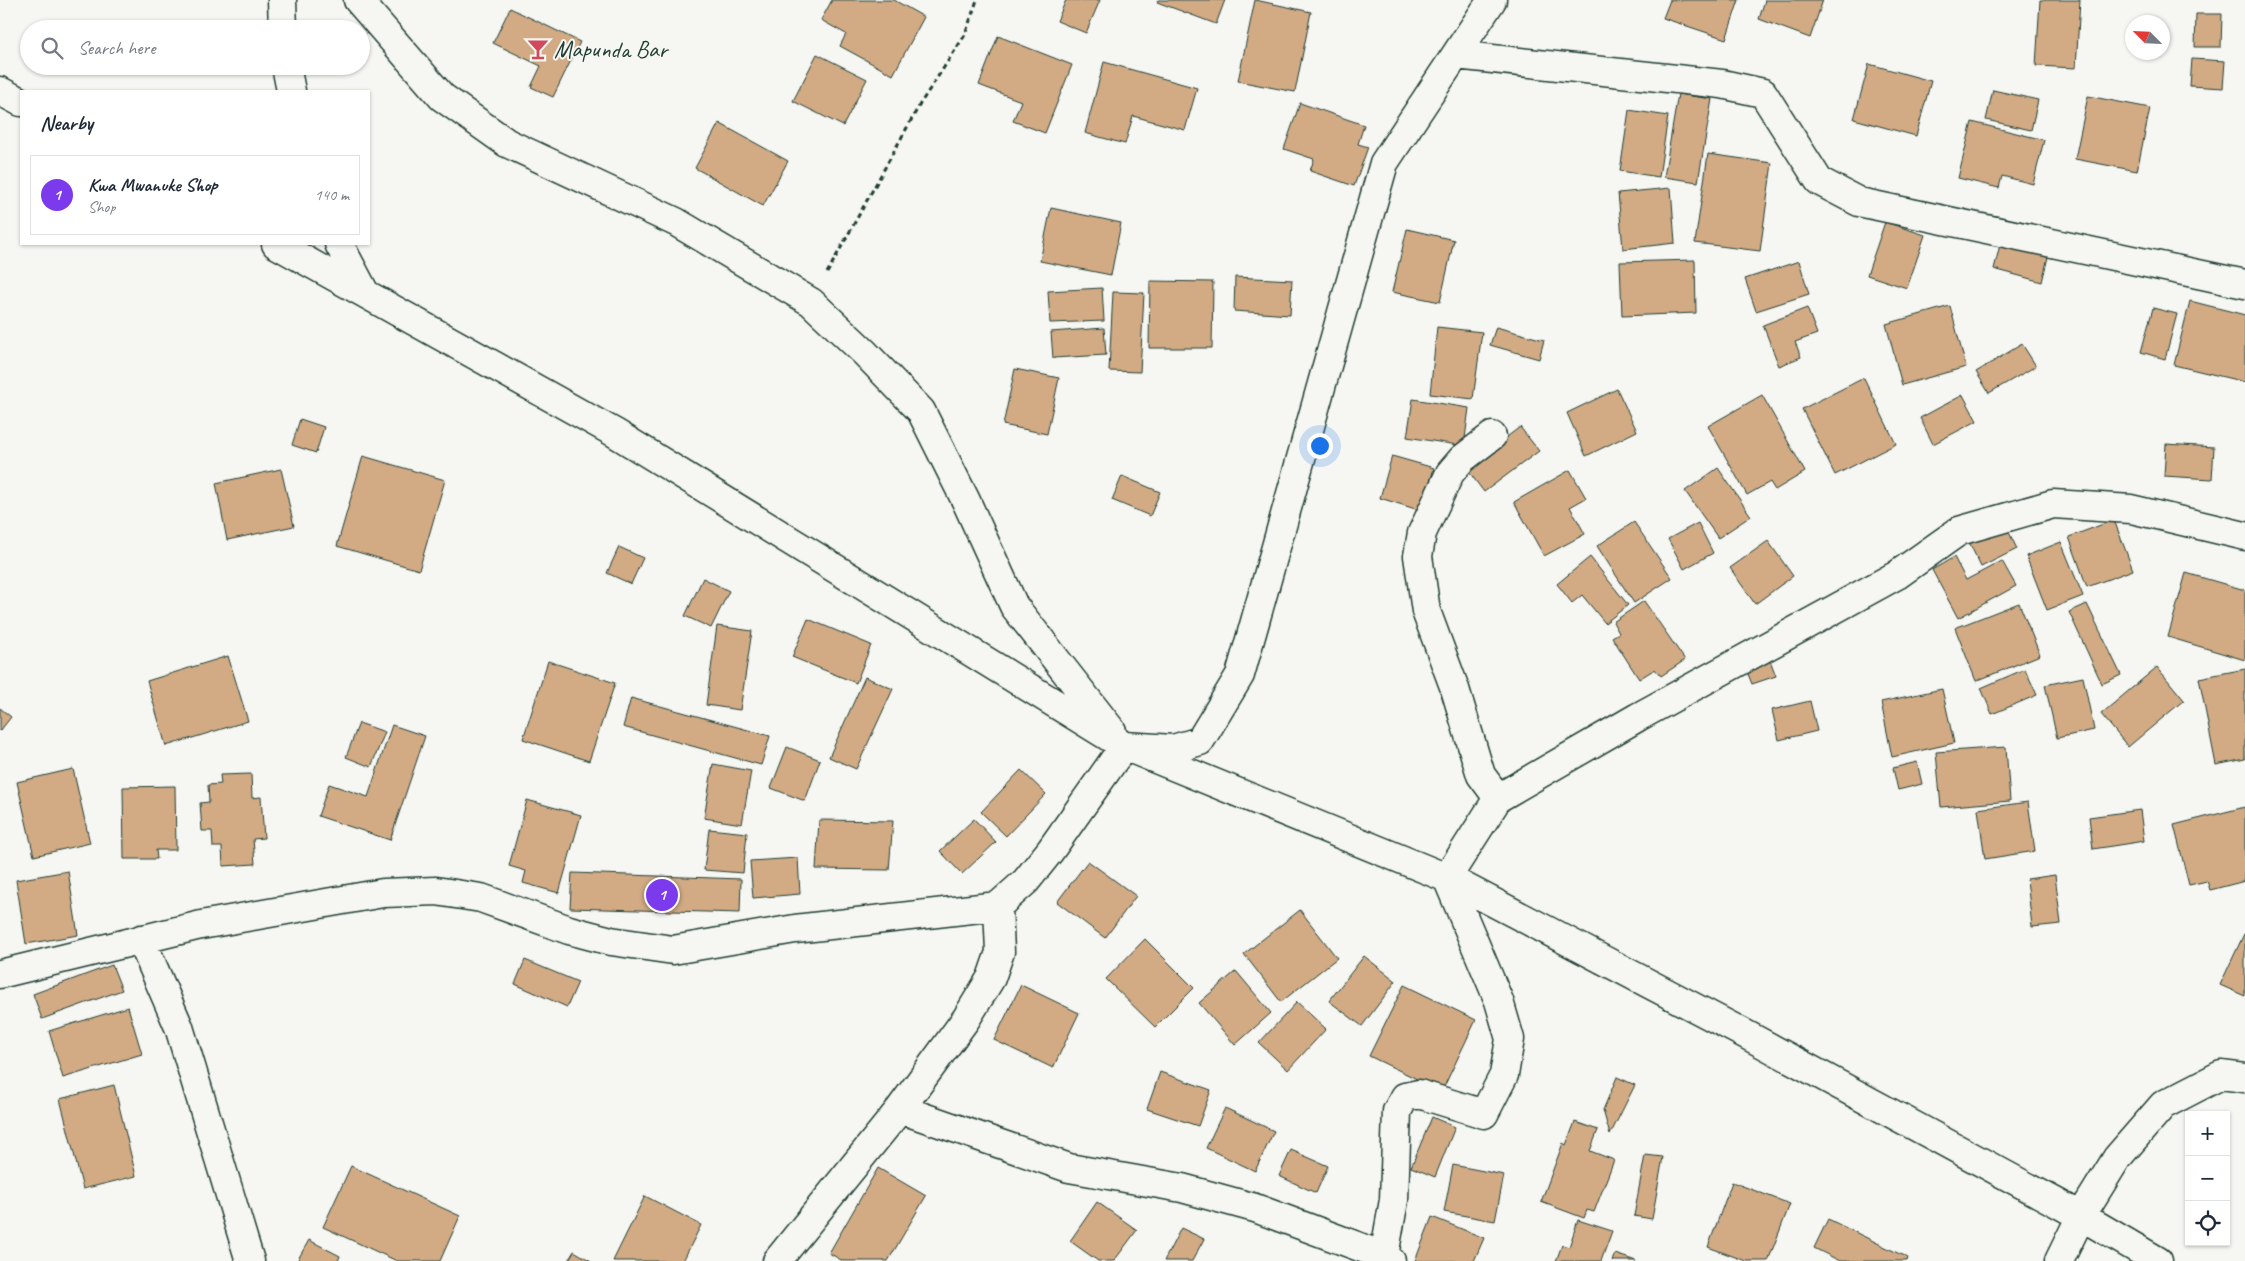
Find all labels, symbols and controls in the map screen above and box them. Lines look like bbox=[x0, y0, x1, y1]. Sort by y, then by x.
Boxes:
north arrow bbox=[2125, 15, 2170, 60]
search box bbox=[20, 20, 370, 75]
icon: search bbox=[38, 34, 66, 62]
place label: Mapunda Bar bbox=[554, 34, 670, 64]
text: Search here bbox=[78, 36, 155, 60]
bar icon: Mapunda Bar bbox=[525, 36, 551, 62]
text: Nearby bbox=[40, 110, 93, 136]
text: Kwa Mwanuke Shop bbox=[88, 173, 218, 197]
text: 1 bbox=[53, 185, 61, 205]
text: 140 m bbox=[315, 185, 349, 205]
text: Shop bbox=[88, 197, 115, 217]
your location bbox=[1307, 433, 1333, 459]
pin: 1 bbox=[646, 876, 678, 914]
map controls bbox=[2185, 1111, 2230, 1246]
button: + bbox=[2185, 1111, 2230, 1156]
button: − bbox=[2185, 1156, 2230, 1201]
button: locate bbox=[2185, 1201, 2230, 1246]

